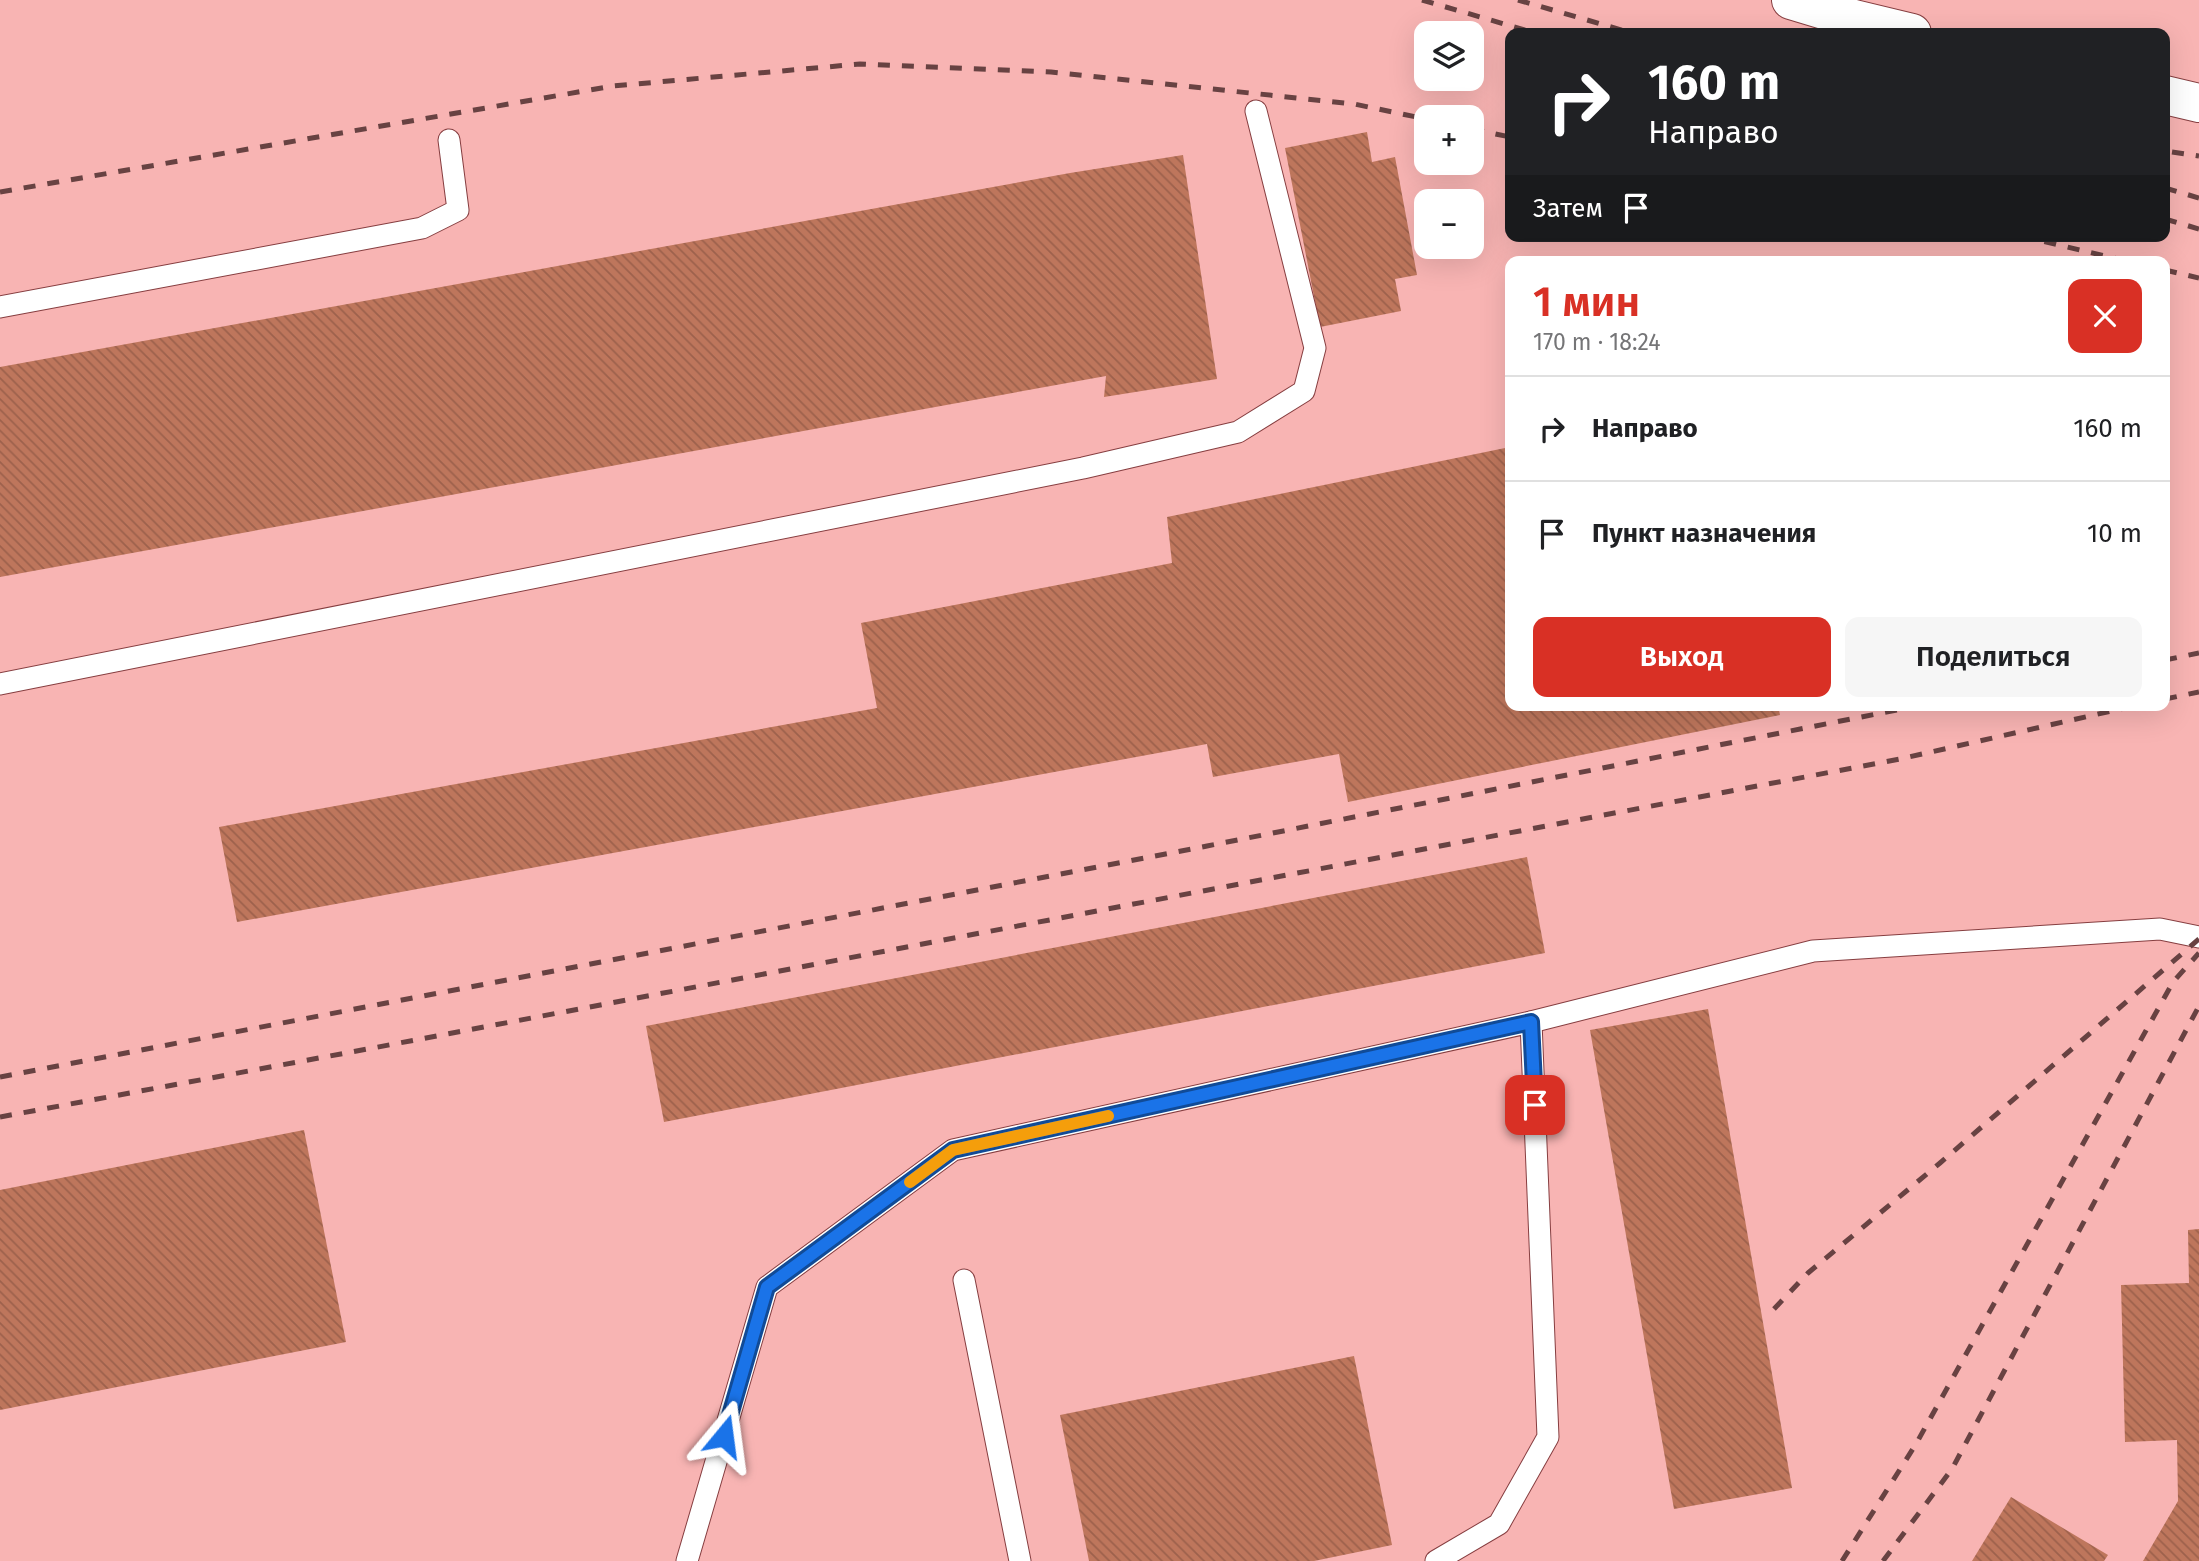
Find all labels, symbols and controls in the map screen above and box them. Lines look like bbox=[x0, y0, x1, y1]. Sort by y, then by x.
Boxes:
map controls bbox=[1414, 21, 1484, 259]
button: layers bbox=[1414, 21, 1484, 91]
text: 160 m bbox=[1648, 53, 1780, 112]
icon: right bbox=[1533, 56, 1624, 147]
button: + bbox=[1414, 105, 1484, 175]
text: Направо bbox=[1648, 113, 1779, 151]
button: − bbox=[1414, 189, 1484, 259]
icon: arrive bbox=[1617, 189, 1655, 227]
text: Затем bbox=[1533, 193, 1603, 224]
text: 1 мин bbox=[1533, 277, 1640, 327]
button: close bbox=[2068, 279, 2142, 353]
text: 170 m · 18:24 bbox=[1533, 328, 1660, 356]
icon: right bbox=[1533, 410, 1571, 448]
text: Направо bbox=[1592, 413, 1698, 444]
text: 160 m bbox=[2073, 413, 2142, 444]
icon: arrive bbox=[1533, 515, 1571, 553]
text: Пункт назначения bbox=[1592, 518, 1816, 549]
text: 10 m bbox=[2087, 518, 2142, 549]
button: Выход bbox=[1533, 617, 1831, 697]
button: Поделиться bbox=[1845, 617, 2142, 697]
pin bbox=[1505, 1075, 1565, 1135]
icon: arrive bbox=[1516, 1086, 1554, 1124]
position arrow bbox=[687, 1399, 761, 1473]

